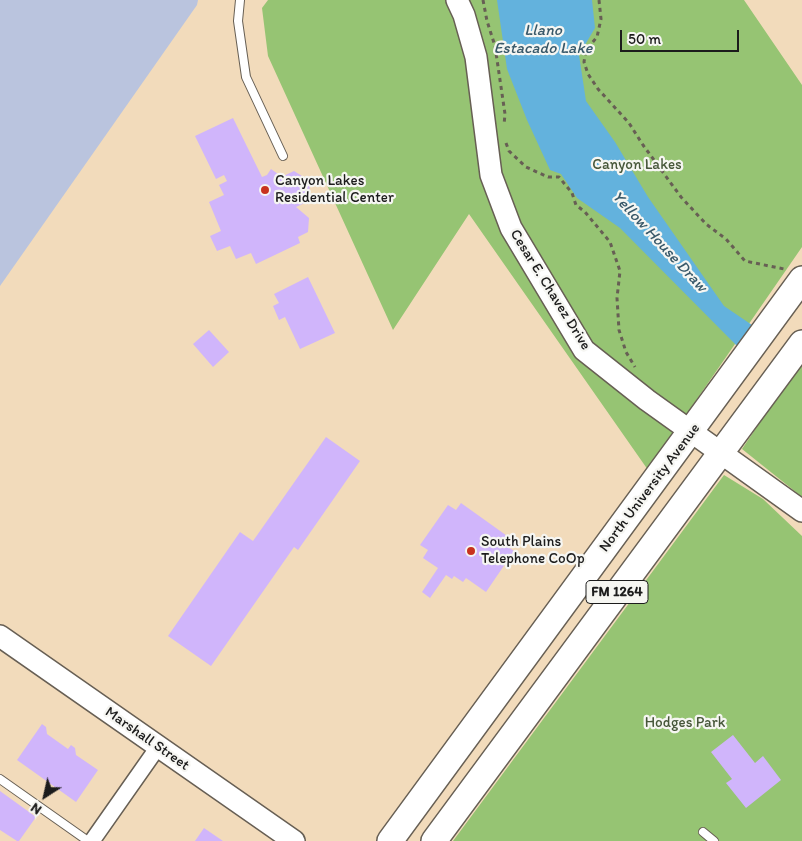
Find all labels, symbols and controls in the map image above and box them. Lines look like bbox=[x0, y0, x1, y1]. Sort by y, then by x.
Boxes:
scale bar bbox=[622, 20, 741, 52]
water label: Llano Estacado Lake bbox=[494, 21, 592, 59]
text: 50 m bbox=[628, 30, 661, 48]
park label: Canyon Lakes bbox=[592, 156, 682, 174]
place label: Canyon Lakes Residential Center bbox=[275, 172, 394, 207]
marker: Canyon Lakes Residential Center bbox=[259, 184, 271, 196]
water label: Yellow House Draw bbox=[607, 188, 711, 296]
street label: Cesar E. Chavez Drive bbox=[506, 226, 594, 354]
street label: North University Avenue bbox=[596, 420, 704, 556]
place label: South Plains Telephone CoOp bbox=[481, 533, 585, 568]
marker: South Plains Telephone CoOp bbox=[465, 545, 477, 557]
road number: FM 1264 bbox=[586, 580, 648, 604]
street label: Marshall Street bbox=[101, 703, 193, 775]
park label: Hodges Park bbox=[645, 714, 725, 732]
north arrow bbox=[20, 771, 70, 821]
text: N bbox=[27, 799, 45, 818]

